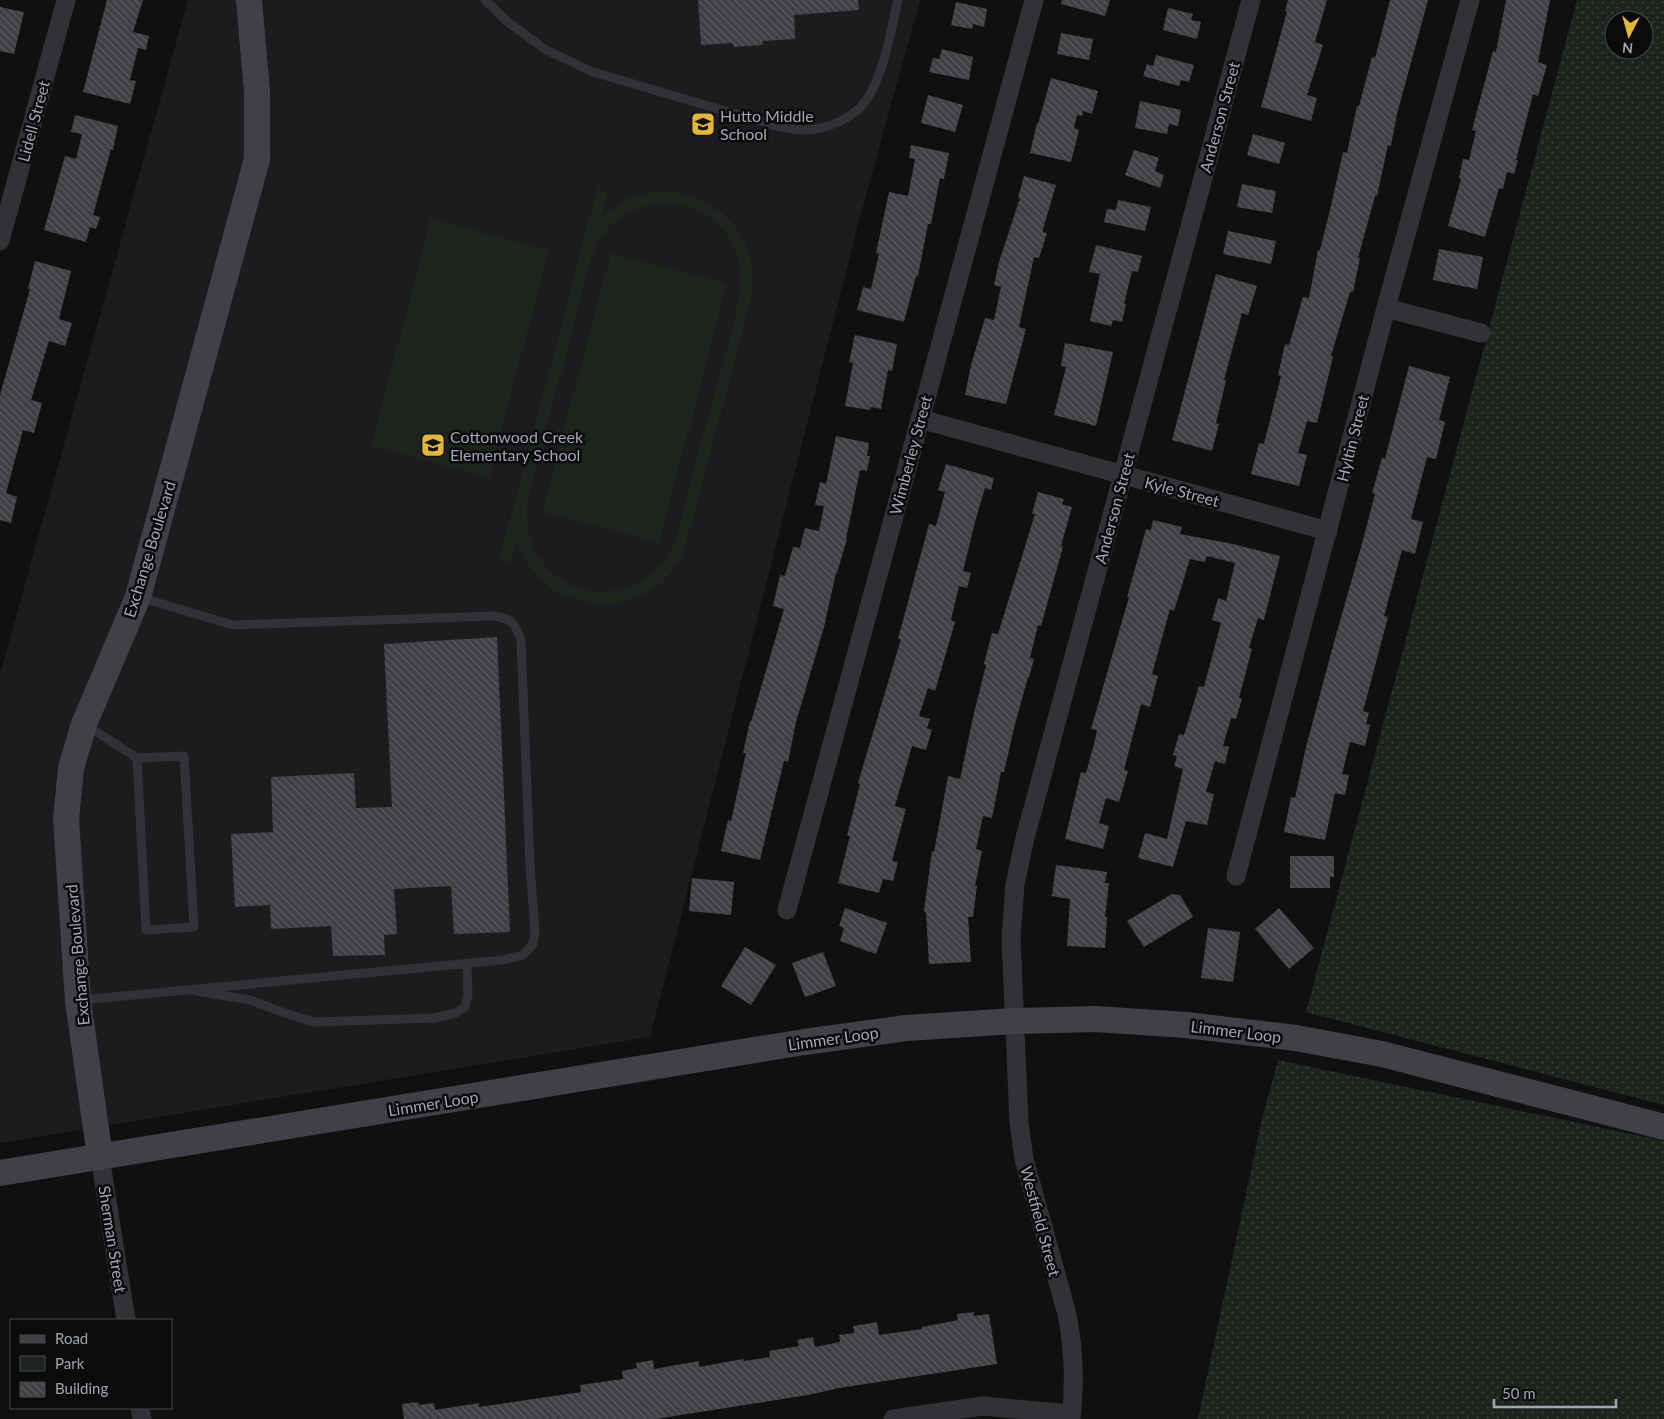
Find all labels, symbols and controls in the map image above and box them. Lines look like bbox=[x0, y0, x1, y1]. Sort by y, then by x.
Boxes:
north arrow bbox=[1604, 10, 1654, 60]
text: N bbox=[1621, 39, 1634, 57]
street label: Anderson Street bbox=[1195, 59, 1243, 175]
street label: Lidell Street bbox=[13, 78, 53, 164]
place label: Hutto Middle School bbox=[720, 106, 814, 143]
school or university icon: Hutto Middle School bbox=[690, 111, 716, 137]
street label: Hyltin Street bbox=[1332, 392, 1372, 484]
street label: Wimberley Street bbox=[885, 393, 935, 517]
place label: Cottonwood Creek Elementary School bbox=[450, 427, 584, 464]
school or university icon: Cottonwood Creek Elementary School bbox=[420, 432, 446, 458]
street label: Anderson Street bbox=[1090, 450, 1138, 566]
street label: Kyle Street bbox=[1143, 472, 1222, 510]
street label: Exchange Boulevard bbox=[119, 478, 179, 620]
street label: Exchange Boulevard bbox=[61, 884, 93, 1026]
street label: Limmer Loop bbox=[1190, 1016, 1282, 1046]
street label: Limmer Loop bbox=[787, 1022, 879, 1054]
street label: Limmer Loop bbox=[386, 1086, 480, 1120]
street label: Westfield Street bbox=[1017, 1164, 1065, 1278]
street label: Sherman Street bbox=[95, 1184, 131, 1294]
legend bbox=[10, 1319, 172, 1409]
text: Road bbox=[55, 1329, 88, 1347]
text: Park bbox=[55, 1354, 85, 1372]
scale bar bbox=[1494, 1376, 1616, 1408]
text: Building bbox=[55, 1379, 108, 1397]
text: 50 m bbox=[1502, 1384, 1536, 1402]

